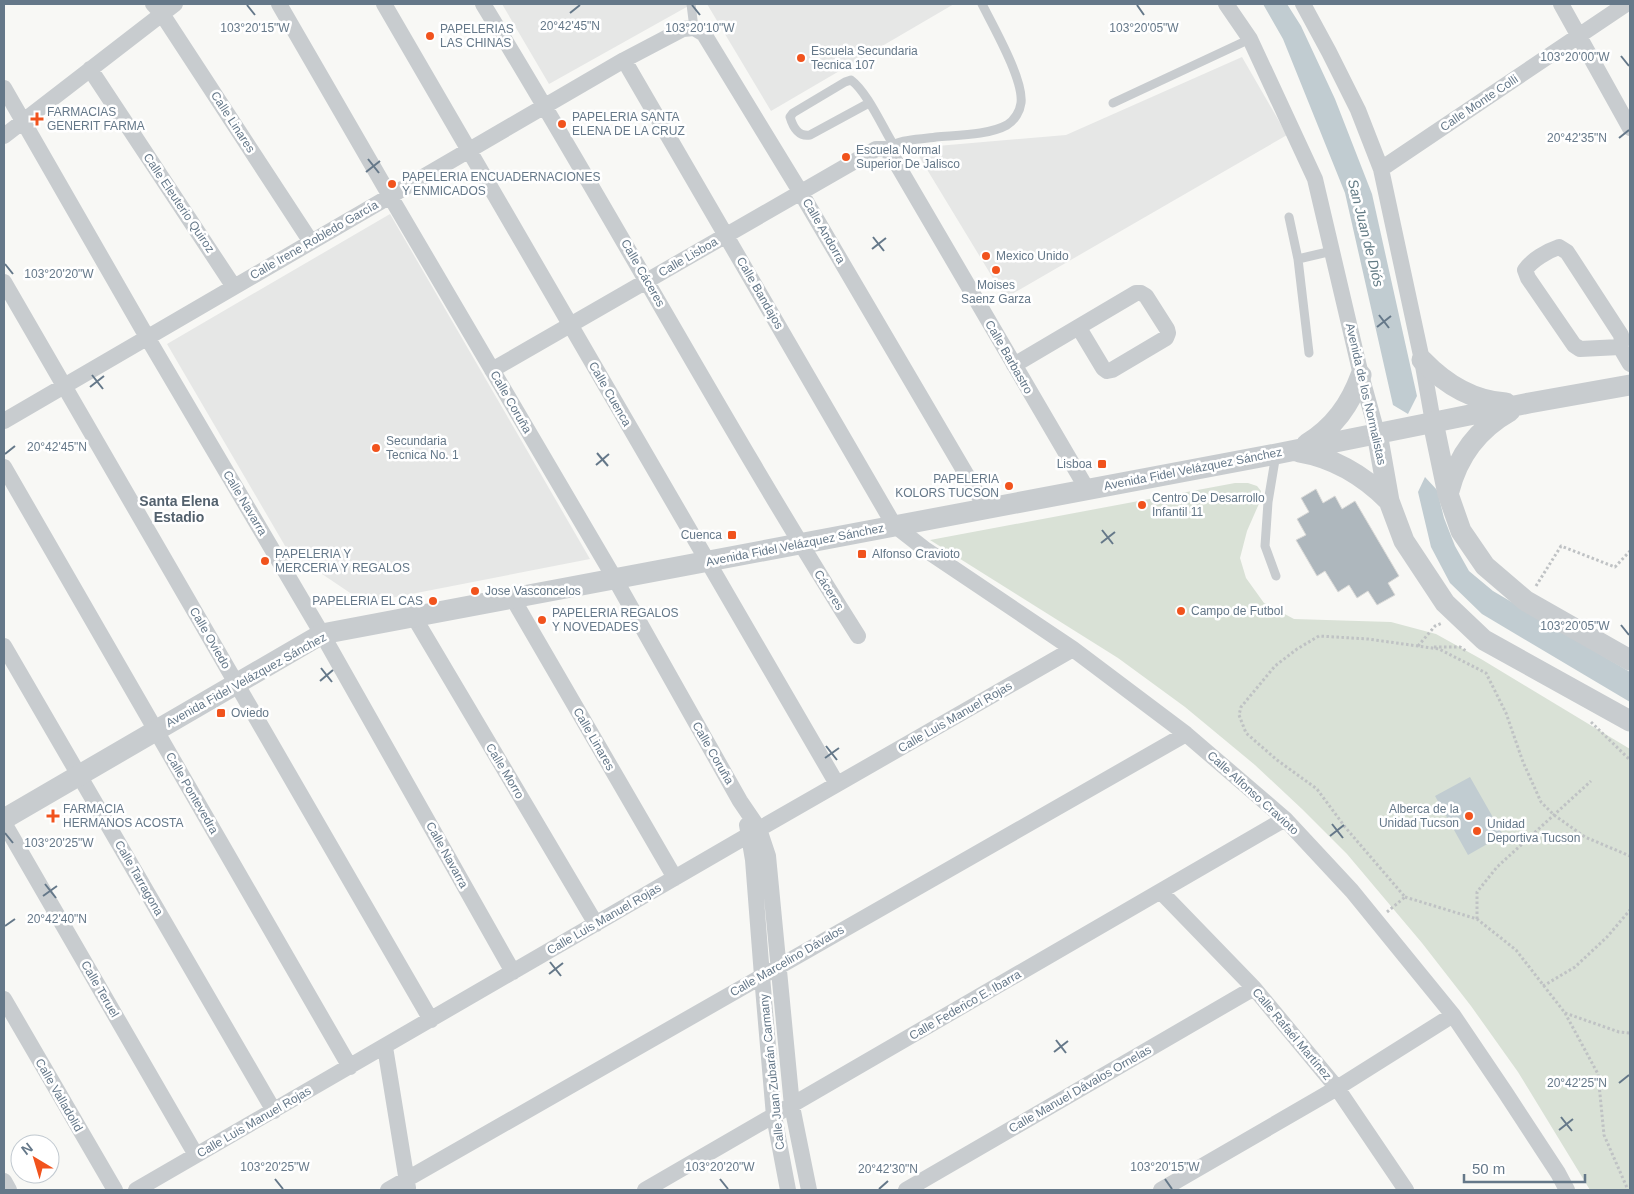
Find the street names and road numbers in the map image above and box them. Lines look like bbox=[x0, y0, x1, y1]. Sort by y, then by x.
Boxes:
street label: Calle Monte Colli bbox=[1437, 72, 1521, 134]
street label: Calle Linares bbox=[208, 89, 258, 155]
street label: Calle Eleuterio Quiroz bbox=[141, 151, 217, 255]
street label: Calle Andorra bbox=[800, 196, 848, 266]
street label: Calle Irene Robledo García bbox=[248, 197, 381, 282]
street label: Calle Lisboa bbox=[656, 234, 720, 280]
street label: Calle Cáceres bbox=[618, 237, 668, 309]
street label: Calle Bandajos bbox=[734, 255, 786, 331]
street label: Calle Barbastro bbox=[982, 318, 1036, 397]
street label: Avenida de los Normalistas bbox=[1343, 322, 1389, 466]
street label: Calle Cuenca bbox=[586, 359, 634, 429]
street label: Calle Coruña bbox=[487, 368, 535, 436]
street label: Avenida Fidel Velázquez Sánchez bbox=[1103, 445, 1283, 493]
street label: Calle Navarra bbox=[220, 468, 270, 538]
street label: Avenida Fidel Velázquez Sánchez bbox=[705, 521, 885, 569]
street label: Cáceres bbox=[811, 567, 847, 613]
street label: Calle Oviedo bbox=[187, 605, 233, 672]
street label: Avenida Fidel Velázquez Sánchez bbox=[163, 630, 329, 730]
street label: Calle Luis Manuel Rojas bbox=[895, 679, 1015, 755]
street label: Calle Linares bbox=[570, 705, 618, 773]
street label: Calle Coruña bbox=[689, 719, 737, 787]
street label: Calle Morro bbox=[483, 741, 527, 801]
street label: Calle Alfonso Cravioto bbox=[1204, 748, 1302, 838]
street label: Calle Pontevedra bbox=[163, 750, 221, 837]
street label: Calle Navarra bbox=[423, 820, 471, 891]
street label: Calle Tarragona bbox=[112, 838, 166, 918]
street label: Calle Luis Manuel Rojas bbox=[544, 881, 664, 957]
street label: Calle Marcelino Dávalos bbox=[727, 923, 847, 999]
street label: Calle Teruel bbox=[78, 958, 122, 1020]
street label: Calle Federico E. Ibarra bbox=[907, 967, 1024, 1043]
street label: Calle Rafaél Martínez bbox=[1250, 985, 1334, 1083]
street label: Calle Juan Zubarán Carmany bbox=[757, 993, 787, 1151]
street label: Calle Manuel Dávalos Ornelas bbox=[1006, 1042, 1154, 1136]
street label: Calle Valladolid bbox=[32, 1056, 86, 1134]
street label: Calle Luis Manuel Rojas bbox=[194, 1084, 314, 1160]

